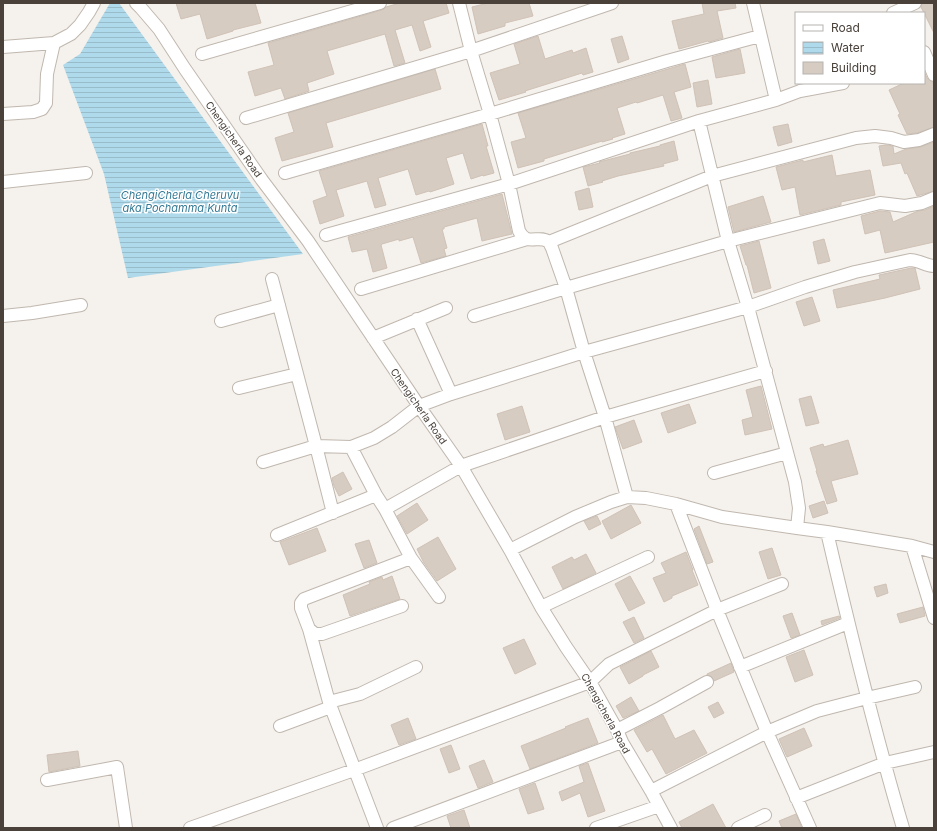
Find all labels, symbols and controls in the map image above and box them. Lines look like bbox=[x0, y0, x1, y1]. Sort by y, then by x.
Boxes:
legend bbox=[795, 12, 925, 84]
text: Road bbox=[831, 20, 860, 35]
text: Water bbox=[831, 40, 865, 55]
text: Building bbox=[831, 60, 876, 75]
street label: Chengicherla Road bbox=[203, 99, 265, 179]
water label: ChengiCherla Cheruvu aka Pochamma Kunta bbox=[121, 188, 240, 215]
street label: Chengicherla Road bbox=[388, 366, 450, 446]
street label: Chengicherla Road bbox=[579, 671, 633, 755]

